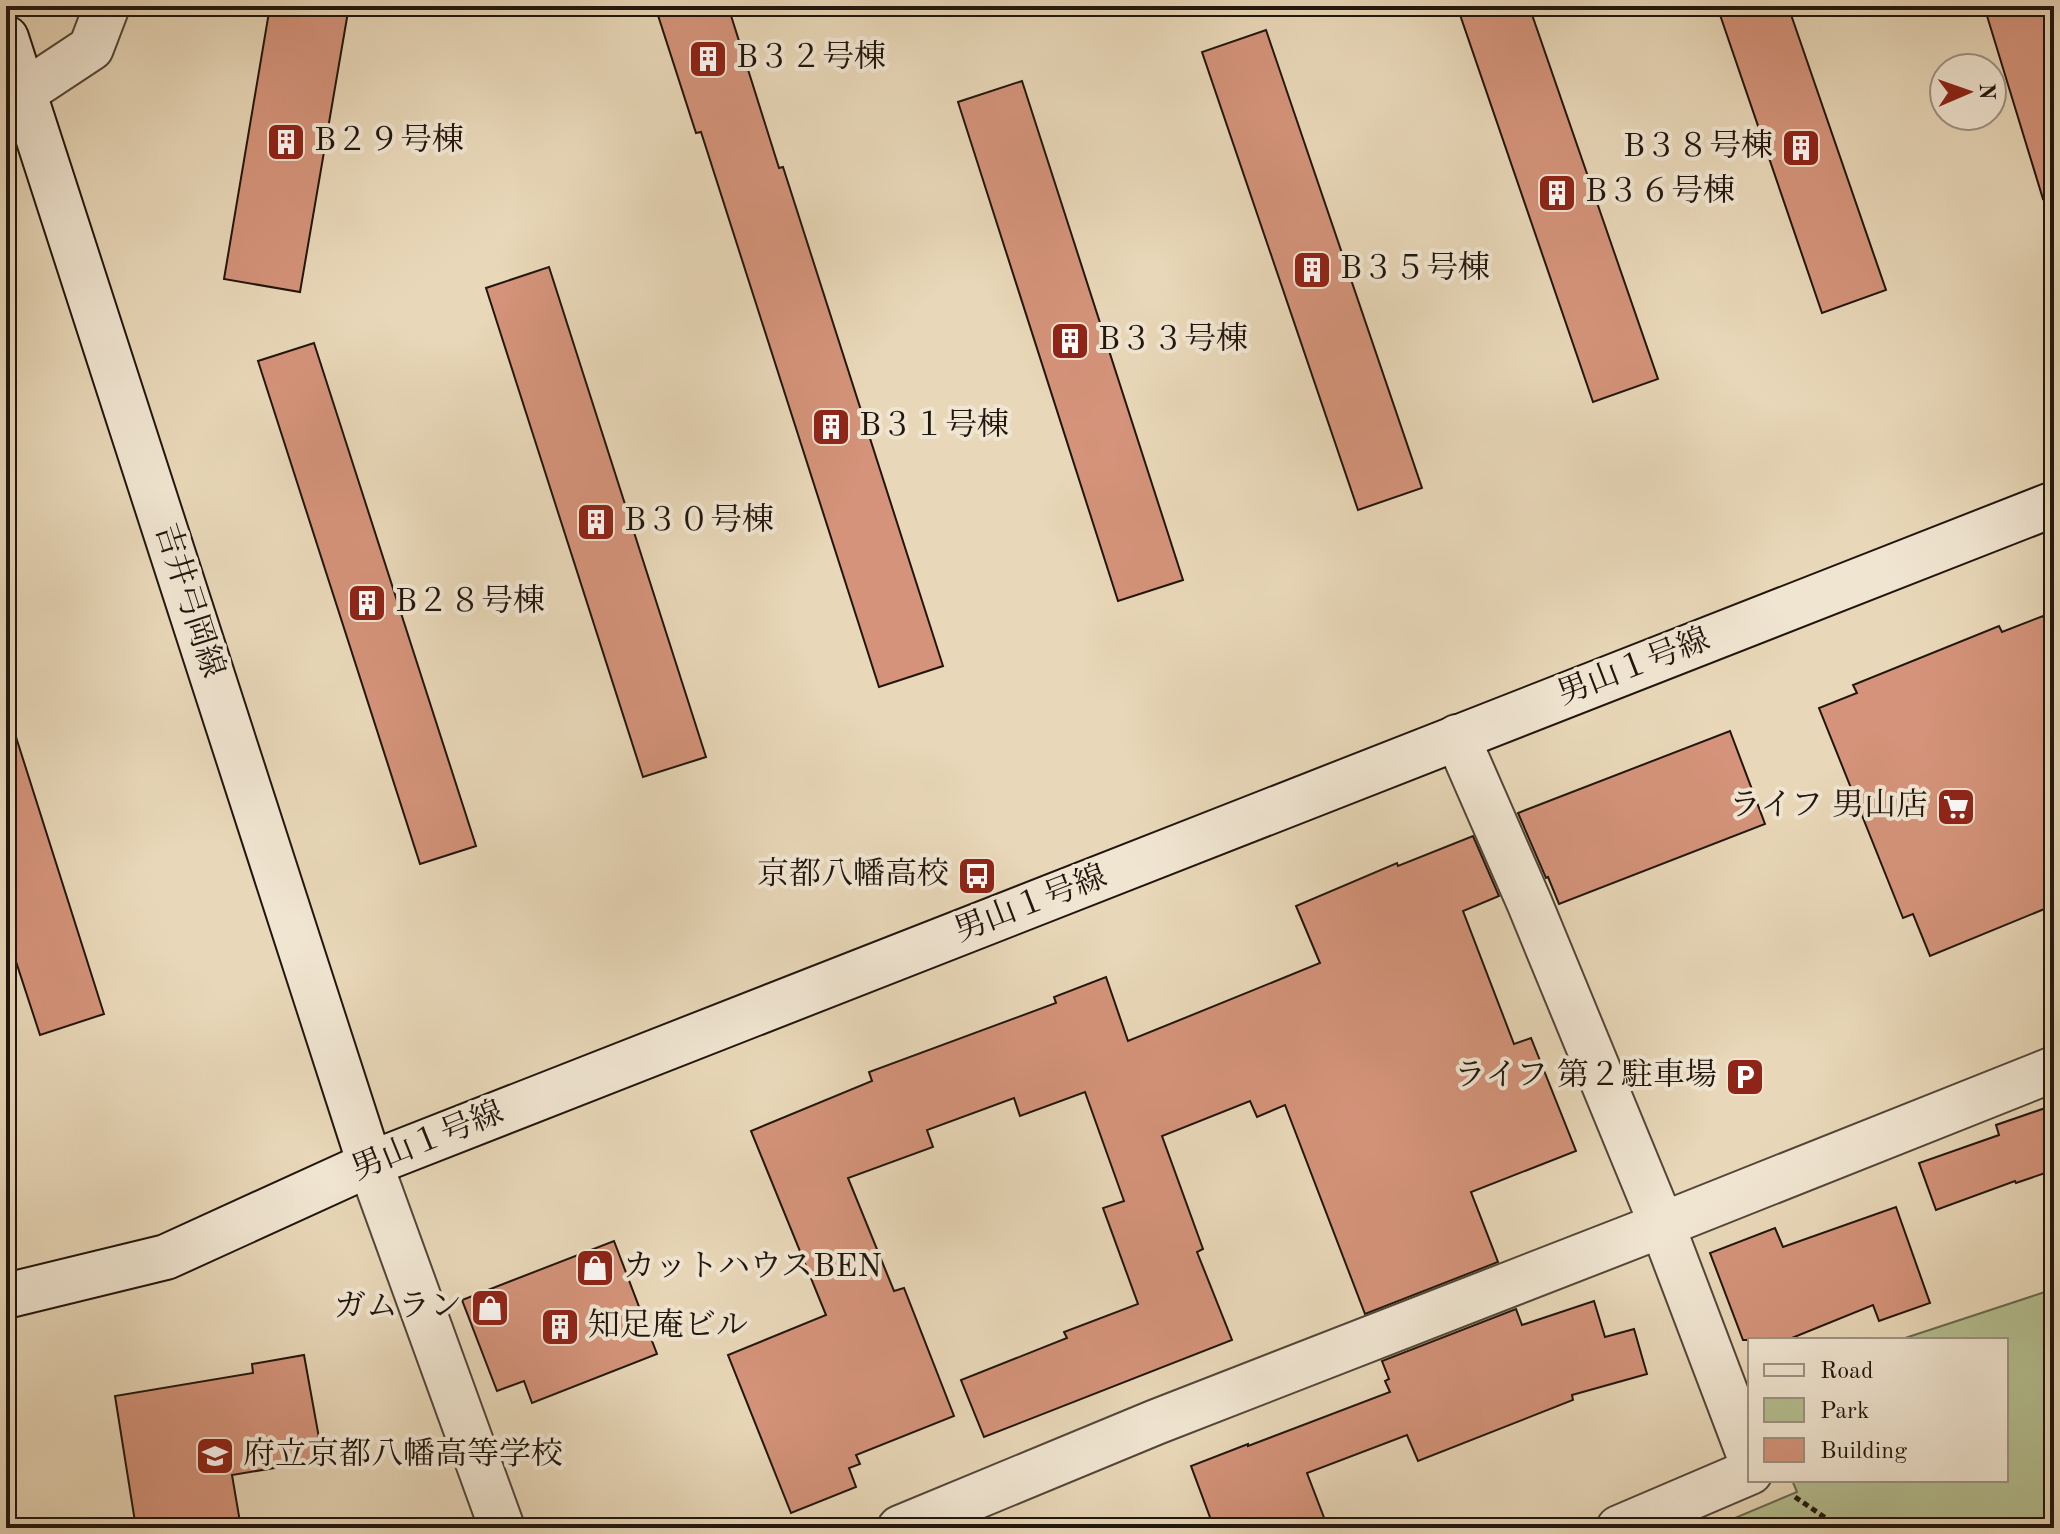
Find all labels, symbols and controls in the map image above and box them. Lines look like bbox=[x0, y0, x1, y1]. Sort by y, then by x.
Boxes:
building icon: B３２号棟 bbox=[687, 38, 729, 80]
place label: B３２号棟 bbox=[736, 40, 886, 75]
north arrow bbox=[1928, 52, 2008, 132]
text: N bbox=[1975, 83, 1997, 100]
building icon: B２９号棟 bbox=[265, 121, 307, 163]
place label: B２９号棟 bbox=[314, 123, 464, 158]
building icon: B３８号棟 bbox=[1780, 127, 1822, 169]
place label: B３８号棟 bbox=[1623, 129, 1773, 164]
building icon: B３６号棟 bbox=[1536, 172, 1578, 214]
place label: B３６号棟 bbox=[1585, 174, 1735, 209]
building icon: B３５号棟 bbox=[1291, 249, 1333, 291]
place label: B３５号棟 bbox=[1340, 251, 1490, 286]
building icon: B３３号棟 bbox=[1049, 320, 1091, 362]
place label: B３３号棟 bbox=[1098, 322, 1248, 357]
building icon: B３１号棟 bbox=[810, 406, 852, 448]
place label: B３１号棟 bbox=[859, 408, 1009, 443]
building icon: B３０号棟 bbox=[575, 501, 617, 543]
place label: B３０号棟 bbox=[624, 503, 774, 538]
street label: 吉井弓岡線 bbox=[148, 519, 231, 682]
building icon: B２８号棟 bbox=[346, 582, 388, 624]
place label: B２８号棟 bbox=[395, 584, 545, 619]
street label: 男山１号線 bbox=[1552, 622, 1714, 712]
supermarket icon: ライフ 男山店 bbox=[1935, 786, 1977, 828]
place label: ライフ 男山店 bbox=[1729, 788, 1928, 823]
bus stop icon: 京都八幡高校 bbox=[956, 855, 998, 897]
place label: 京都八幡高校 bbox=[757, 856, 949, 892]
street label: 男山１号線 bbox=[949, 859, 1111, 949]
parking icon: ライフ 第２駐車場 bbox=[1724, 1056, 1766, 1098]
place label: ライフ 第２駐車場 bbox=[1454, 1057, 1717, 1093]
street label: 男山１号線 bbox=[347, 1094, 508, 1187]
shop icon: カットハウスBEN bbox=[574, 1247, 616, 1289]
place label: カットハウスBEN bbox=[623, 1251, 882, 1284]
shop icon: ガムラン bbox=[469, 1287, 511, 1329]
place label: ガムラン bbox=[334, 1290, 462, 1324]
building icon: 知足庵ビル bbox=[539, 1306, 581, 1348]
place label: 知足庵ビル bbox=[588, 1308, 748, 1343]
legend bbox=[1748, 1338, 2008, 1482]
text: Road bbox=[1820, 1360, 1873, 1384]
text: Park bbox=[1820, 1400, 1869, 1424]
school or university icon: 府立京都八幡高等学校 bbox=[194, 1435, 236, 1477]
place label: 府立京都八幡高等学校 bbox=[243, 1436, 563, 1472]
text: Building bbox=[1820, 1440, 1907, 1464]

